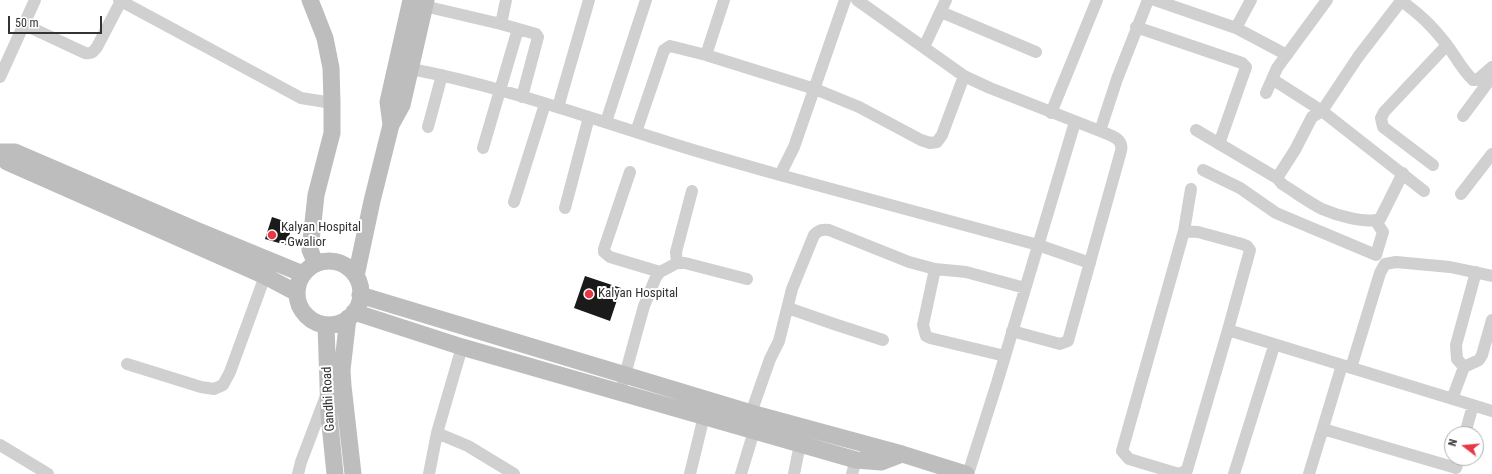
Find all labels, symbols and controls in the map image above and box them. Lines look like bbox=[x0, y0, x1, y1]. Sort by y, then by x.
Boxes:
scale bar bbox=[10, 8, 104, 34]
text: 50 m bbox=[15, 16, 39, 30]
place label: Kalyan Hospital - Gwalior bbox=[281, 220, 361, 251]
marker: Kalyan Hospital - Gwalior bbox=[266, 229, 278, 241]
place label: Kalyan Hospital bbox=[598, 286, 678, 302]
marker: Kalyan Hospital bbox=[583, 288, 595, 300]
street label: Gandhi Road bbox=[320, 366, 338, 432]
north arrow bbox=[1444, 426, 1484, 466]
text: N bbox=[1446, 438, 1460, 448]

